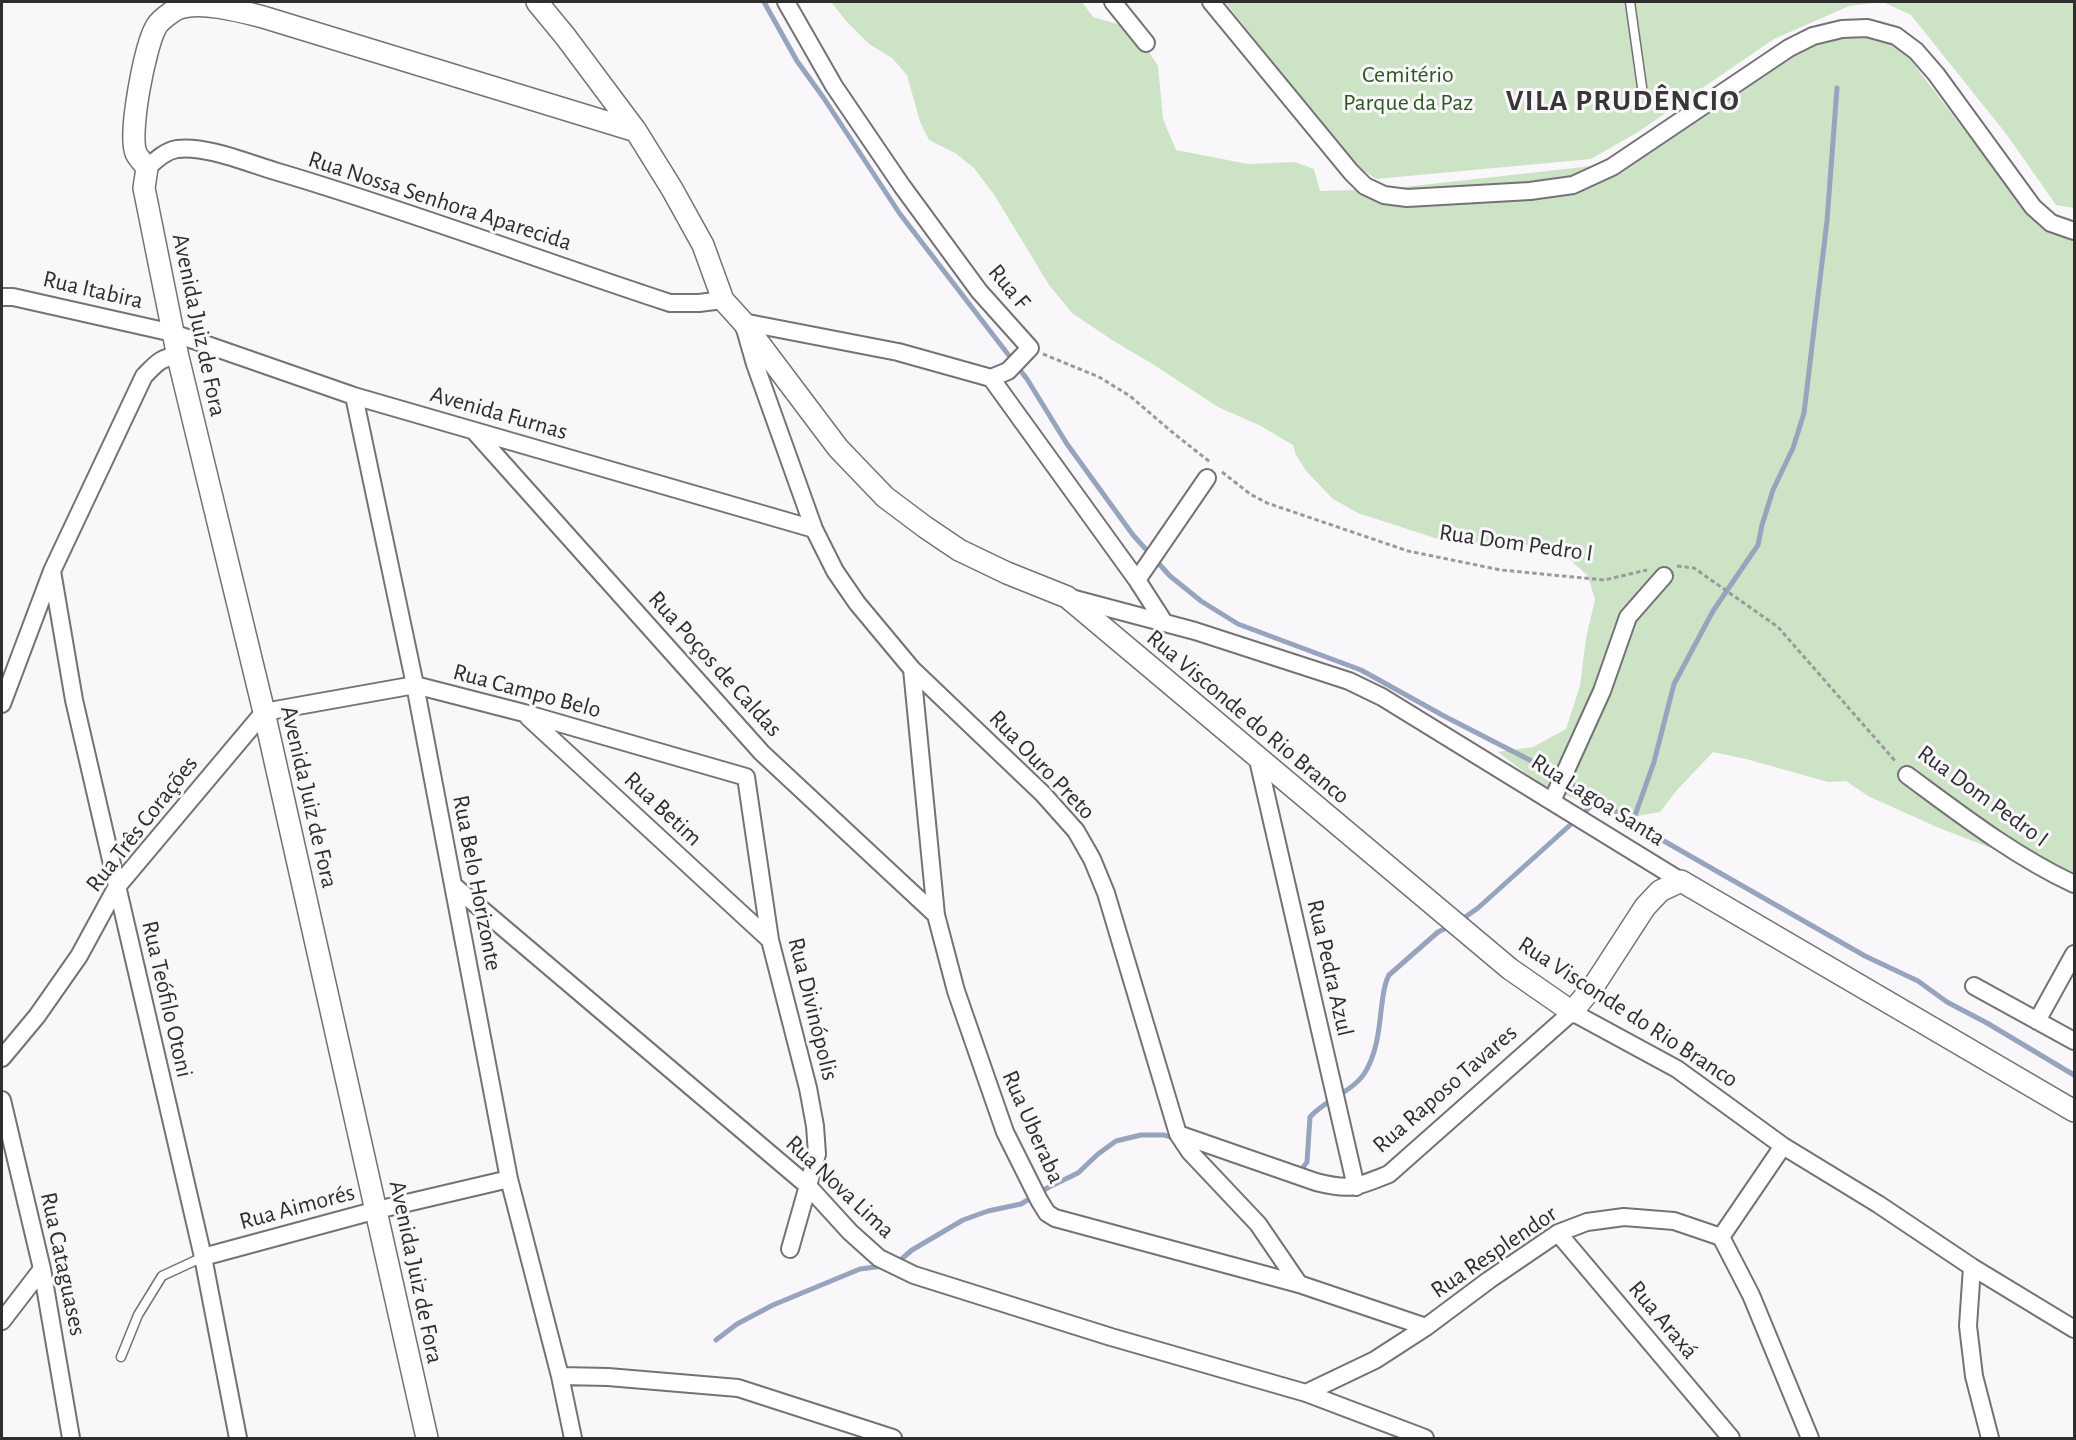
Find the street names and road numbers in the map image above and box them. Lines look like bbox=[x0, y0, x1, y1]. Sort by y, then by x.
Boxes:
street label: Rua Nossa Senhora Aparecida bbox=[305, 145, 575, 257]
street label: Avenida Juiz de Fora bbox=[166, 231, 232, 419]
street label: Rua F bbox=[982, 258, 1036, 316]
street label: Rua Itabira bbox=[40, 265, 146, 315]
street label: Avenida Furnas bbox=[427, 380, 571, 446]
street label: Rua Dom Pedro I bbox=[1437, 518, 1595, 568]
street label: Rua Poços de Caldas bbox=[642, 585, 788, 743]
street label: Rua Visconde do Rio Branco bbox=[1141, 624, 1355, 810]
street label: Rua Campo Belo bbox=[450, 657, 604, 725]
street label: Avenida Juiz de Fora bbox=[274, 703, 344, 891]
street label: Rua Ouro Preto bbox=[983, 704, 1101, 826]
street label: Rua Dom Pedro I bbox=[1912, 739, 2054, 853]
street label: Rua Lagoa Santa bbox=[1526, 747, 1670, 853]
street label: Rua Três Corações bbox=[80, 750, 204, 898]
street label: Rua Betim bbox=[618, 766, 708, 852]
street label: Rua Belo Horizonte bbox=[446, 793, 508, 973]
street label: Rua Pedra Azul bbox=[1300, 897, 1360, 1039]
street label: Rua Teófilo Otoni bbox=[135, 918, 199, 1080]
street label: Rua Visconde do Rio Branco bbox=[1513, 930, 1743, 1094]
street label: Rua Divinópolis bbox=[781, 935, 845, 1083]
street label: Rua Raposo Tavares bbox=[1367, 1018, 1523, 1160]
street label: Rua Uberaba bbox=[995, 1066, 1071, 1188]
street label: Rua Nova Lima bbox=[780, 1129, 900, 1245]
street label: Rua Aimorés bbox=[236, 1178, 358, 1236]
street label: Avenida Juiz de Fora bbox=[383, 1178, 449, 1366]
street label: Rua Cataguases bbox=[34, 1189, 92, 1339]
street label: Rua Resplendor bbox=[1425, 1199, 1563, 1305]
street label: Rua Araxá bbox=[1622, 1275, 1704, 1365]

